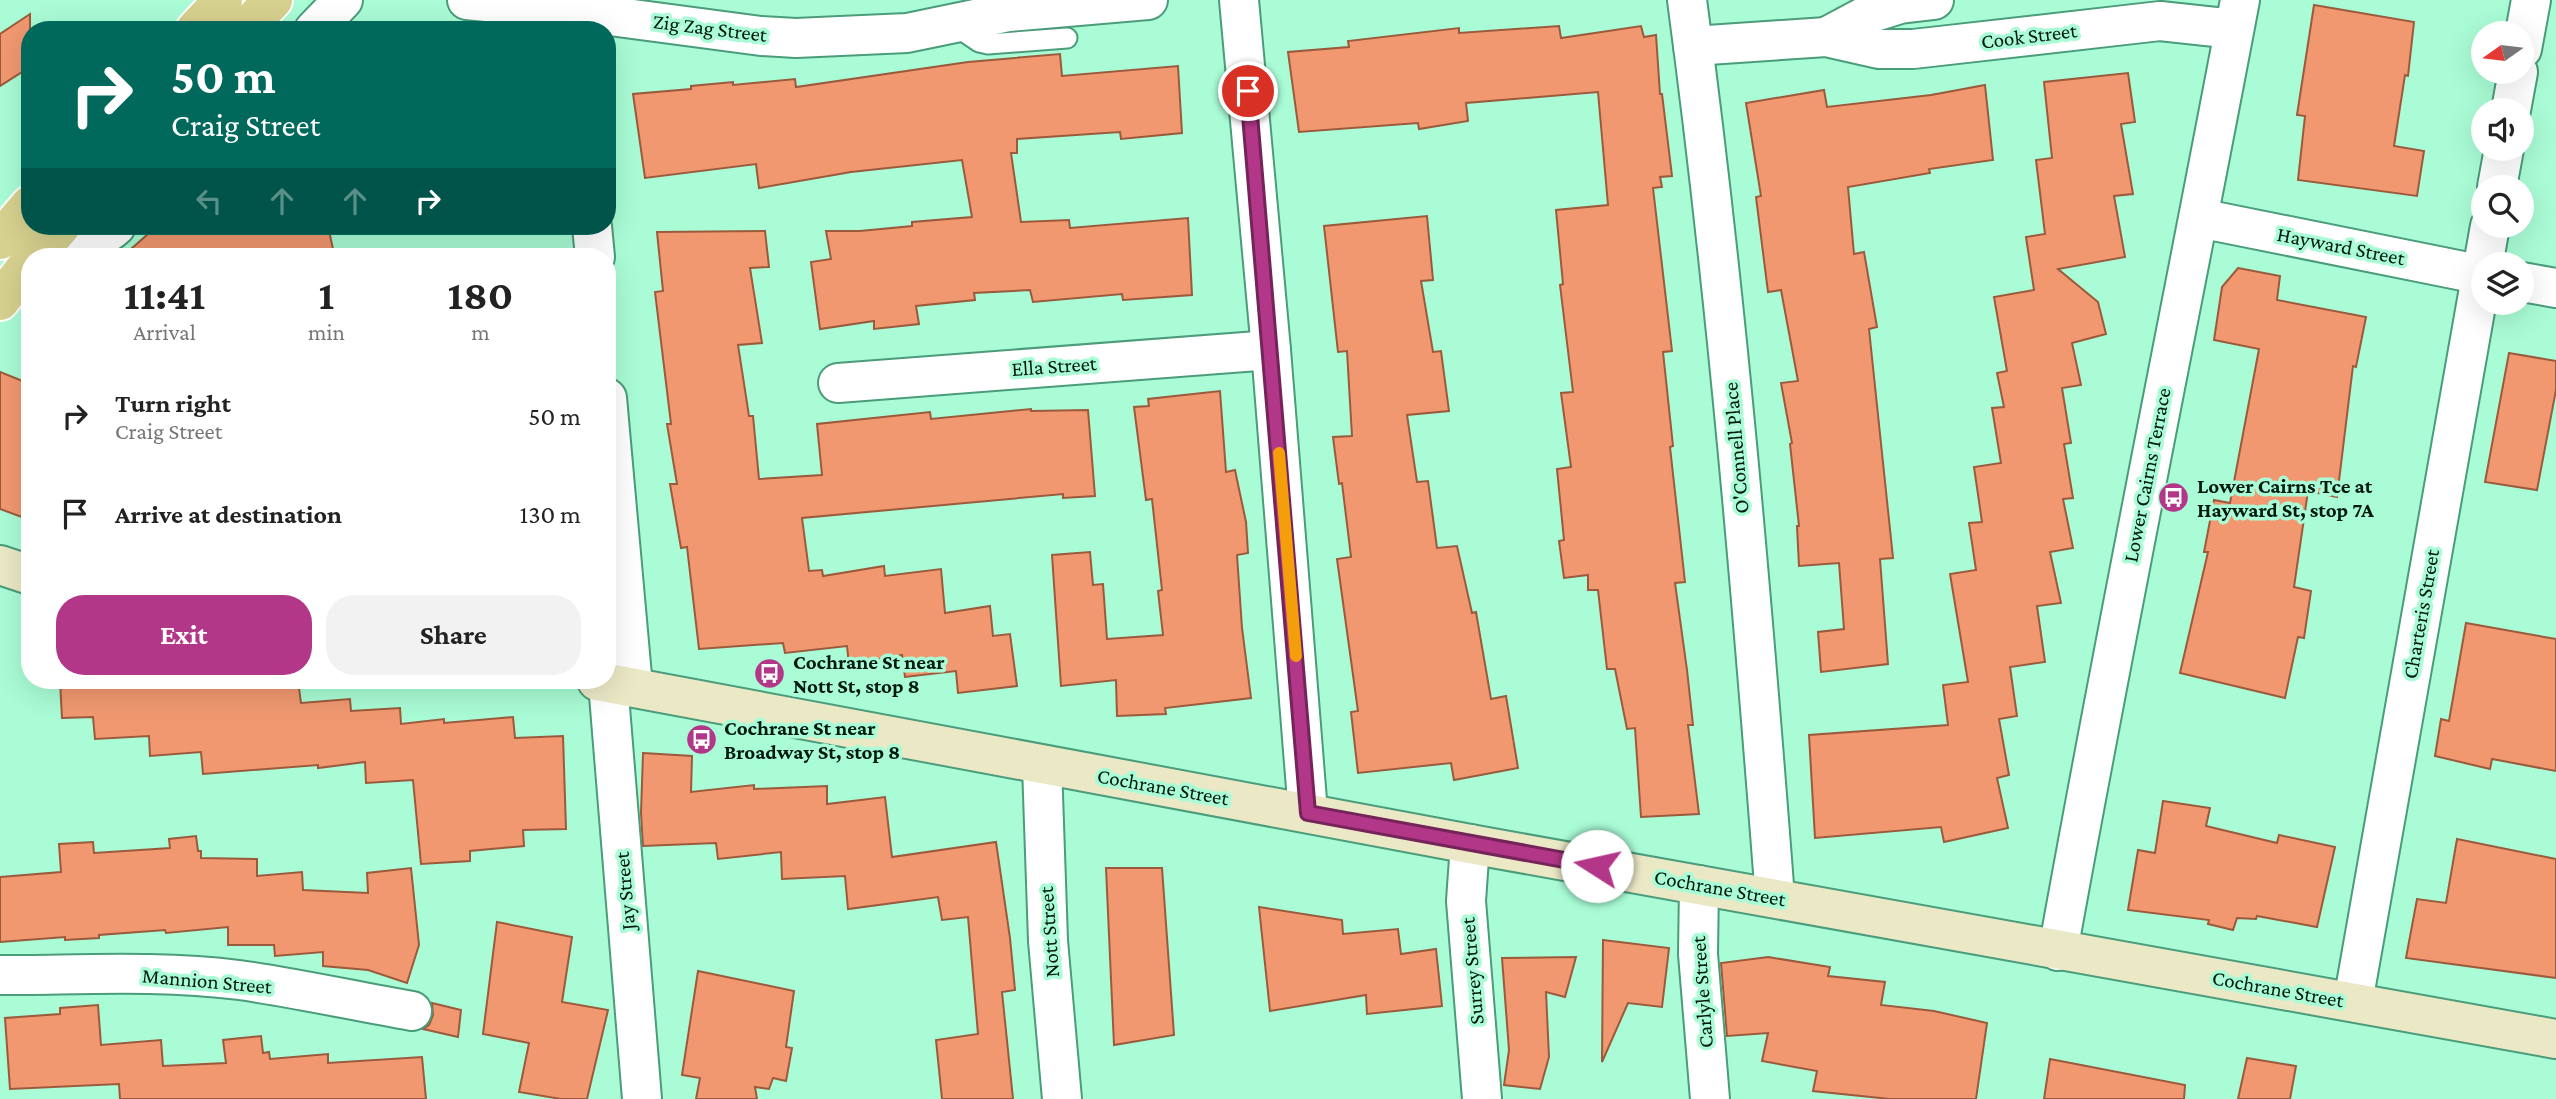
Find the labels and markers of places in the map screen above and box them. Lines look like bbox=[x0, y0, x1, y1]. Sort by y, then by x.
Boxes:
pin bbox=[1218, 61, 1278, 121]
place label: Lower Cairns Tce at Hayward St, stop 7A bbox=[2197, 474, 2374, 522]
bus stop icon: Lower Cairns Tce at Hayward St, stop 7A bbox=[2157, 481, 2191, 515]
place label: Cochrane St near Nott St, stop 8 bbox=[793, 650, 945, 698]
bus stop icon: Cochrane St near Nott St, stop 8 bbox=[753, 657, 787, 691]
place label: Cochrane St near Broadway St, stop 8 bbox=[724, 716, 900, 764]
bus stop icon: Cochrane St near Broadway St, stop 8 bbox=[684, 723, 718, 757]

